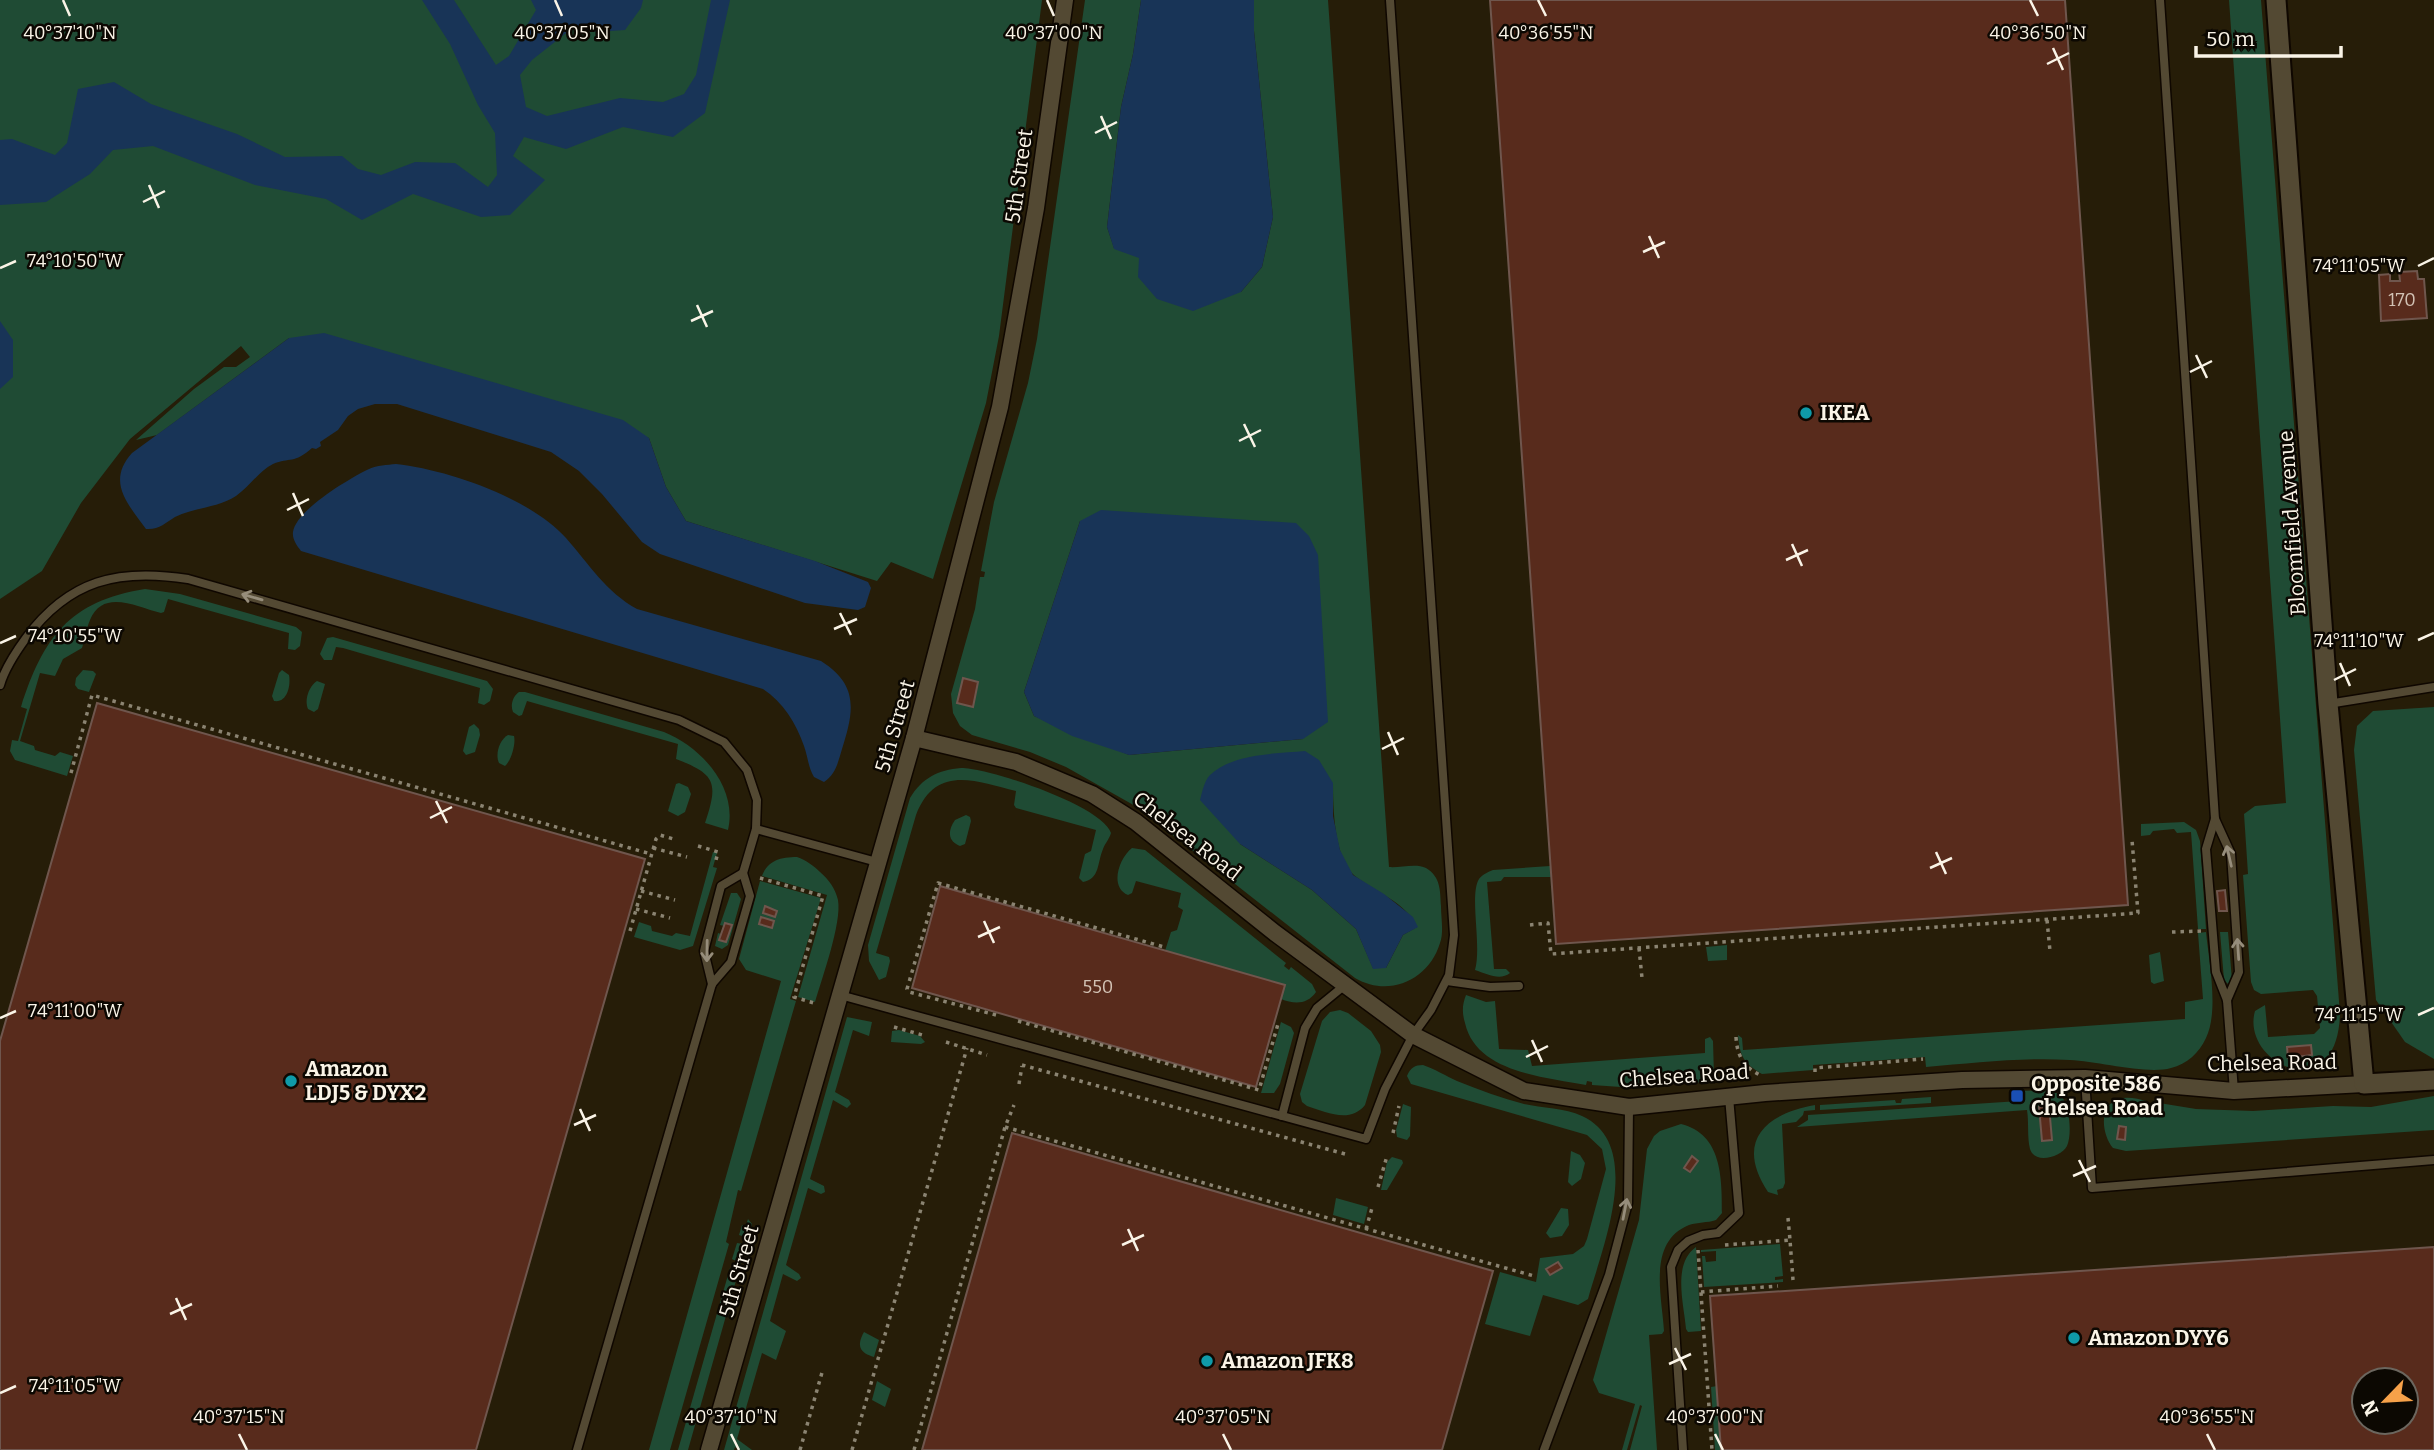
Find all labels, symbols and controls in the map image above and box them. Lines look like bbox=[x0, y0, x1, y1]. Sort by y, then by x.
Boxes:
scale bar bbox=[2196, 14, 2341, 58]
text: 40°37'10"N bbox=[23, 22, 117, 44]
text: 40°37'05"N bbox=[514, 22, 610, 44]
text: 40°37'00"N bbox=[1005, 22, 1103, 44]
text: 40°36'55"N bbox=[1498, 22, 1594, 44]
text: 40°36'50"N bbox=[1989, 22, 2087, 44]
text: 50 m bbox=[2206, 26, 2255, 52]
street label: 5th Street bbox=[1000, 127, 1039, 225]
text: 74°10'50"W bbox=[27, 250, 124, 272]
text: 74°11'05"W bbox=[2313, 255, 2405, 277]
house number: 170 bbox=[2388, 289, 2416, 311]
place label: IKEA bbox=[1820, 400, 1870, 426]
marker: IKEA bbox=[1798, 405, 1814, 421]
street label: Bloomfield Avenue bbox=[2273, 430, 2311, 616]
one-way arrow bbox=[241, 590, 264, 603]
text: 74°10'55"W bbox=[28, 625, 123, 647]
text: 74°11'10"W bbox=[2314, 630, 2404, 652]
street label: 5th Street bbox=[869, 676, 921, 775]
street label: Chelsea Road bbox=[1128, 786, 1246, 886]
one-way arrow bbox=[2222, 845, 2236, 868]
one-way arrow bbox=[2231, 938, 2244, 961]
one-way arrow bbox=[700, 939, 714, 962]
house number: 550 bbox=[1083, 976, 1113, 998]
text: 74°11'00"W bbox=[28, 1000, 122, 1022]
text: 74°11'15"W bbox=[2315, 1004, 2403, 1026]
street label: Chelsea Road bbox=[2207, 1049, 2337, 1077]
place label: Amazon LDJ5 & DYX2 bbox=[305, 1056, 427, 1106]
street label: Chelsea Road bbox=[1618, 1058, 1750, 1094]
place label: Opposite 586 Chelsea Road bbox=[2031, 1071, 2163, 1121]
marker: Amazon LDJ5 & DYX2 bbox=[283, 1073, 299, 1089]
marker: Opposite 586 Chelsea Road bbox=[2009, 1088, 2025, 1104]
one-way arrow bbox=[1619, 1198, 1633, 1221]
street label: 5th Street bbox=[713, 1221, 765, 1320]
place label: Amazon DYY6 bbox=[2088, 1325, 2229, 1351]
marker: Amazon DYY6 bbox=[2066, 1330, 2082, 1346]
place label: Amazon JFK8 bbox=[1221, 1348, 1354, 1374]
marker: Amazon JFK8 bbox=[1199, 1353, 1215, 1369]
north arrow bbox=[2350, 1366, 2420, 1436]
text: 74°11'05"W bbox=[29, 1375, 121, 1397]
text: N bbox=[2356, 1396, 2384, 1419]
text: 40°37'15"N bbox=[193, 1406, 285, 1428]
text: 40°37'10"N bbox=[684, 1406, 778, 1428]
text: 40°37'05"N bbox=[1175, 1406, 1271, 1428]
text: 40°37'00"N bbox=[1666, 1406, 1764, 1428]
text: 40°36'55"N bbox=[2159, 1406, 2255, 1428]

